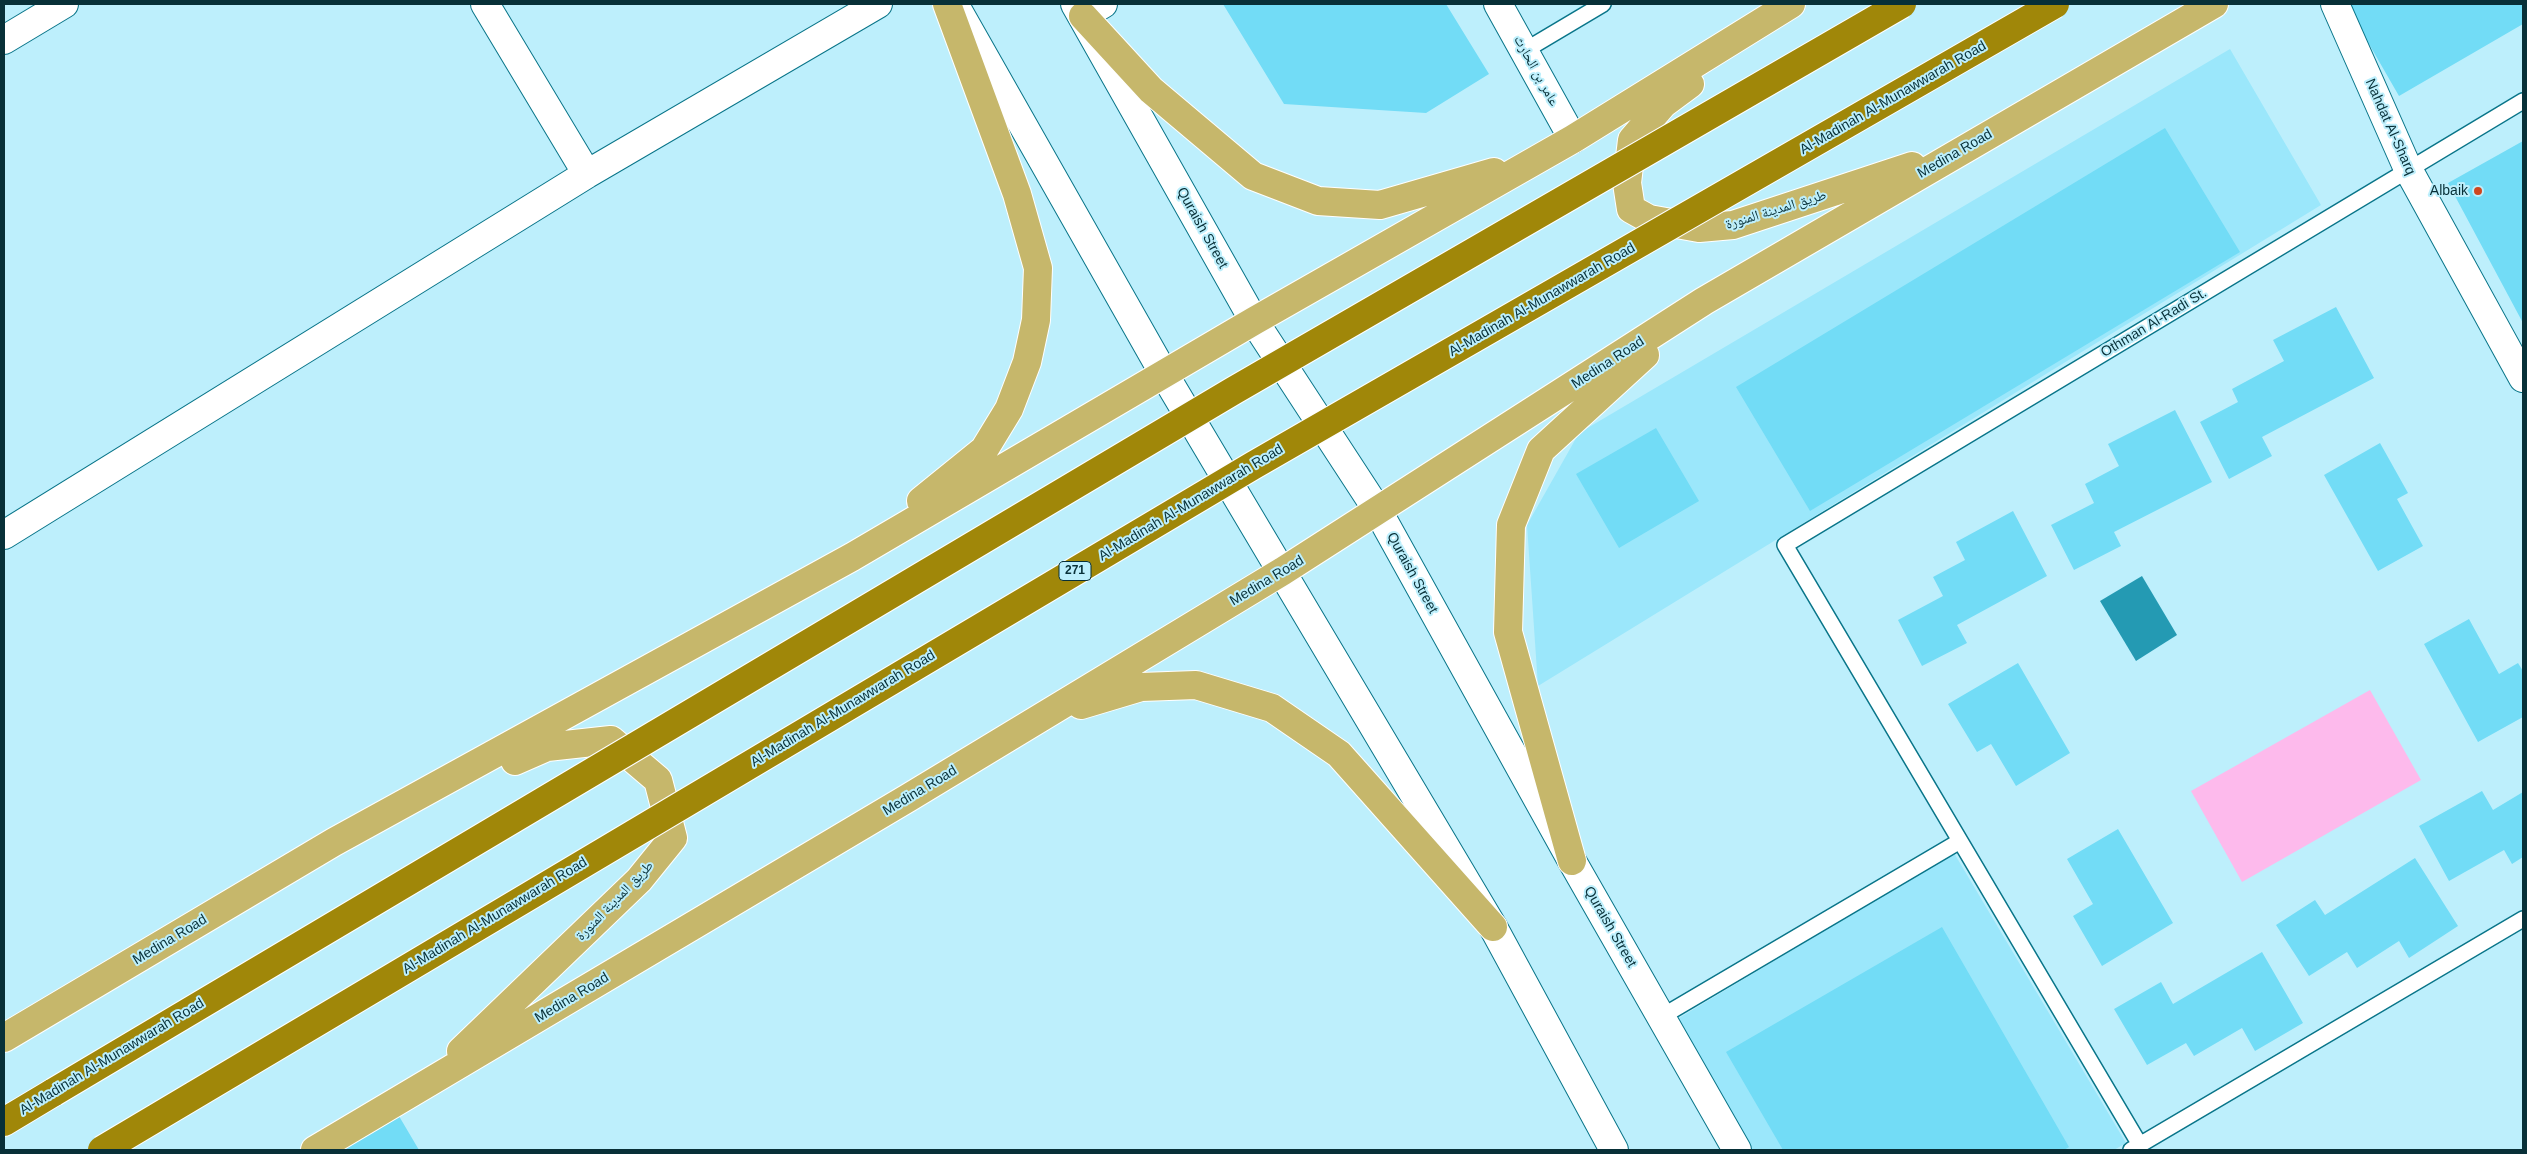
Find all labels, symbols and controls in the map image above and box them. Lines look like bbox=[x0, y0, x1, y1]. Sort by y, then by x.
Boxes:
street label: عامر بن الحارث bbox=[1510, 33, 1562, 109]
street label: Al-Madinah Al-Munawwarah Road bbox=[1797, 38, 1989, 158]
street label: Nahdat Al-Sharq bbox=[2361, 76, 2419, 178]
street label: Medina Road bbox=[1915, 126, 1995, 182]
place label: Albaik bbox=[2430, 183, 2468, 199]
street label: Quraish Street bbox=[1173, 184, 1231, 272]
marker: Albaik bbox=[2472, 185, 2484, 197]
street label: طريق المدينة المنورة bbox=[1724, 187, 1828, 233]
street label: Al-Madinah Al-Munawwarah Road bbox=[1446, 240, 1638, 360]
street label: Othman Al-Radi St. bbox=[2098, 285, 2210, 361]
street label: Medina Road bbox=[1569, 333, 1647, 393]
street label: Al-Madinah Al-Munawwarah Road bbox=[1096, 441, 1286, 565]
street label: Quraish Street bbox=[1383, 529, 1441, 617]
street label: Medina Road bbox=[1227, 552, 1307, 610]
road number: 271 bbox=[1059, 562, 1091, 580]
street label: Al-Madinah Al-Munawwarah Road bbox=[748, 647, 938, 771]
street label: Medina Road bbox=[880, 762, 960, 820]
street label: Al-Madinah Al-Munawwarah Road bbox=[400, 854, 590, 978]
street label: طريق المدينة المنورة bbox=[573, 858, 657, 944]
street label: Quraish Street bbox=[1580, 884, 1640, 970]
street label: Medina Road bbox=[130, 911, 210, 969]
street label: Medina Road bbox=[532, 969, 612, 1027]
street label: Al-Madinah Al-Munawwarah Road bbox=[17, 995, 207, 1119]

